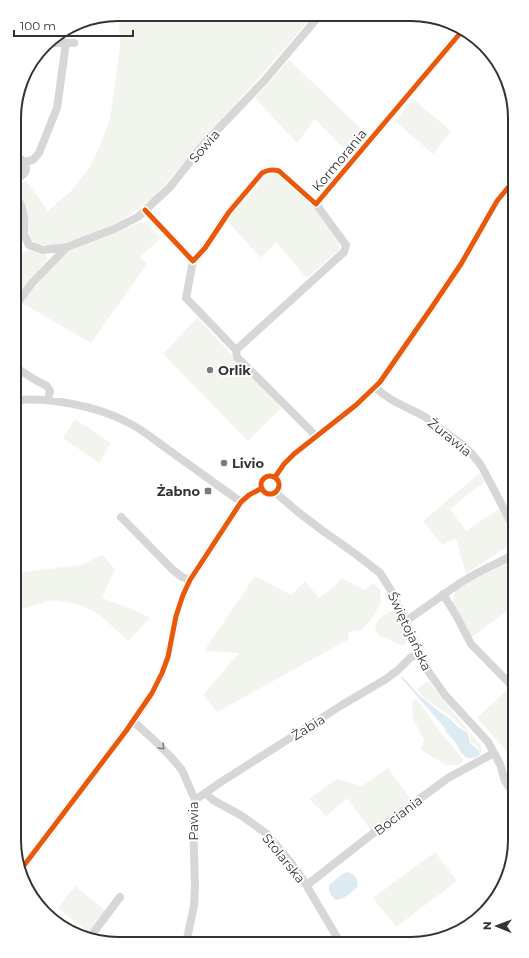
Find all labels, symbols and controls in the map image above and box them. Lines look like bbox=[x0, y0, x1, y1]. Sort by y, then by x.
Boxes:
scale bar bbox=[14, 12, 133, 38]
text: 100 m bbox=[20, 18, 56, 33]
street label: Sowia bbox=[185, 126, 223, 166]
street label: Kormorania bbox=[308, 126, 370, 194]
place label: Orlik bbox=[218, 362, 251, 378]
marker: Orlik bbox=[205, 365, 215, 375]
street label: Żurawia bbox=[425, 414, 475, 460]
place label: Livio bbox=[232, 455, 264, 471]
marker: Livio bbox=[219, 458, 229, 468]
place label: Żabno bbox=[157, 483, 200, 499]
marker: Żabno bbox=[203, 486, 213, 496]
street label: Świętojańska bbox=[385, 589, 435, 673]
street label: Żabia bbox=[288, 711, 328, 743]
one-way arrow bbox=[157, 742, 165, 750]
street label: Bociania bbox=[371, 792, 425, 838]
street label: Pawia bbox=[185, 801, 201, 841]
street label: Stolarska bbox=[259, 830, 309, 886]
north arrow bbox=[477, 906, 517, 946]
text: N bbox=[480, 921, 494, 930]

